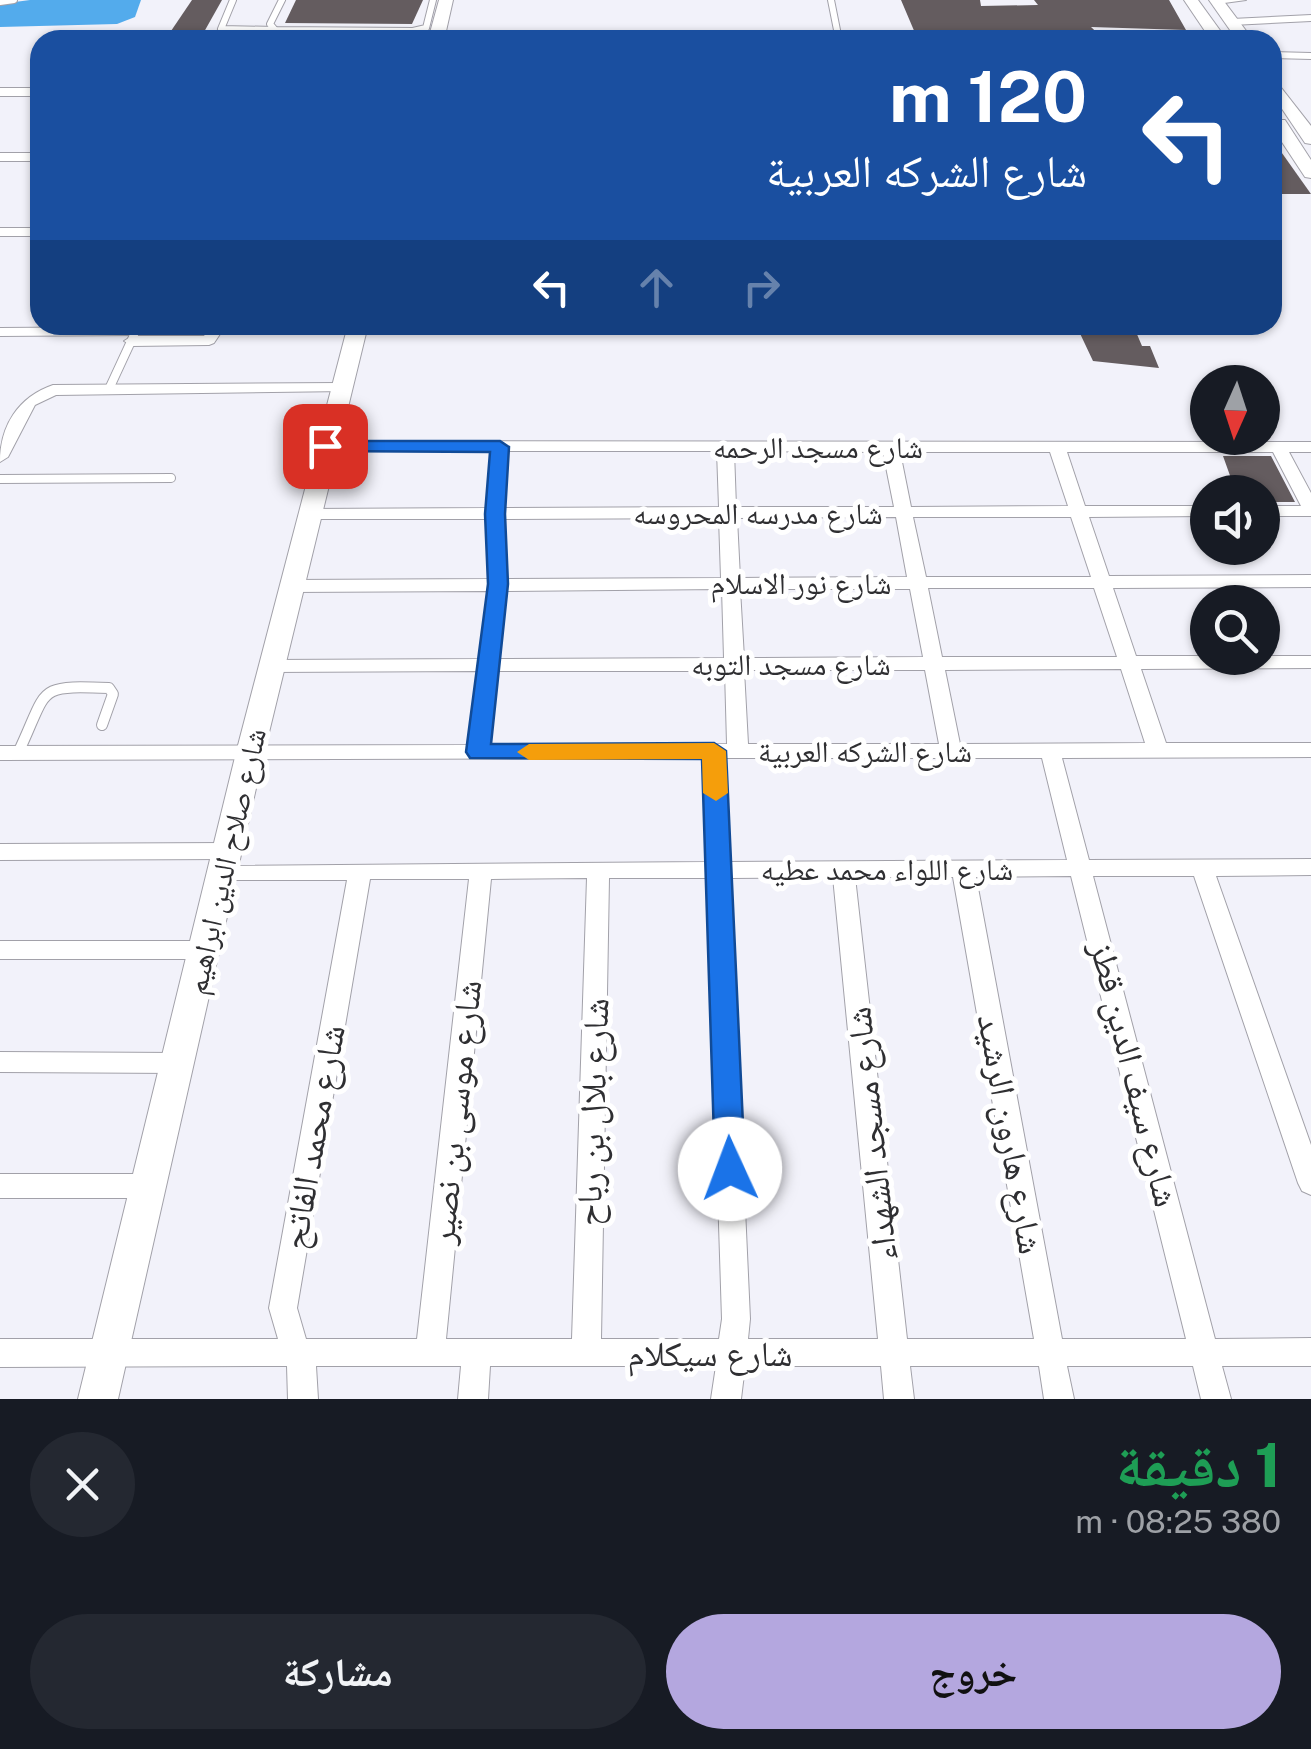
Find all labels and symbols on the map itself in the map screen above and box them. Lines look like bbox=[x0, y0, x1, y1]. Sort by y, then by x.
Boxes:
north arrow bbox=[1190, 365, 1280, 455]
pin bbox=[283, 404, 368, 489]
street label: شارع مسجد الرحمه bbox=[713, 429, 923, 467]
street label: شارع مدرسه المحروسه bbox=[633, 495, 883, 533]
street label: شارع نور الاسلام bbox=[711, 565, 891, 603]
street label: شارع مسجد التوبه bbox=[691, 646, 891, 684]
street label: شارع صلاح الدين ابراهيم bbox=[177, 724, 276, 998]
street label: شارع الشركه العربية bbox=[758, 733, 972, 771]
street label: شارع اللواء محمد عطيه bbox=[761, 851, 1013, 889]
street label: شارع سيف الدين قطز bbox=[1080, 936, 1188, 1211]
street label: شارع موسى بن نصير bbox=[421, 978, 491, 1247]
street label: شارع بلال بن رباح bbox=[568, 997, 618, 1227]
street label: شارع مسجد الشهداء bbox=[837, 1005, 907, 1263]
street label: شارع هارون الرشيد bbox=[968, 1011, 1052, 1257]
street label: شارع محمد الفاتح bbox=[273, 1022, 355, 1253]
position arrow bbox=[678, 1117, 782, 1221]
street label: شارع سيكلام bbox=[627, 1333, 793, 1377]

